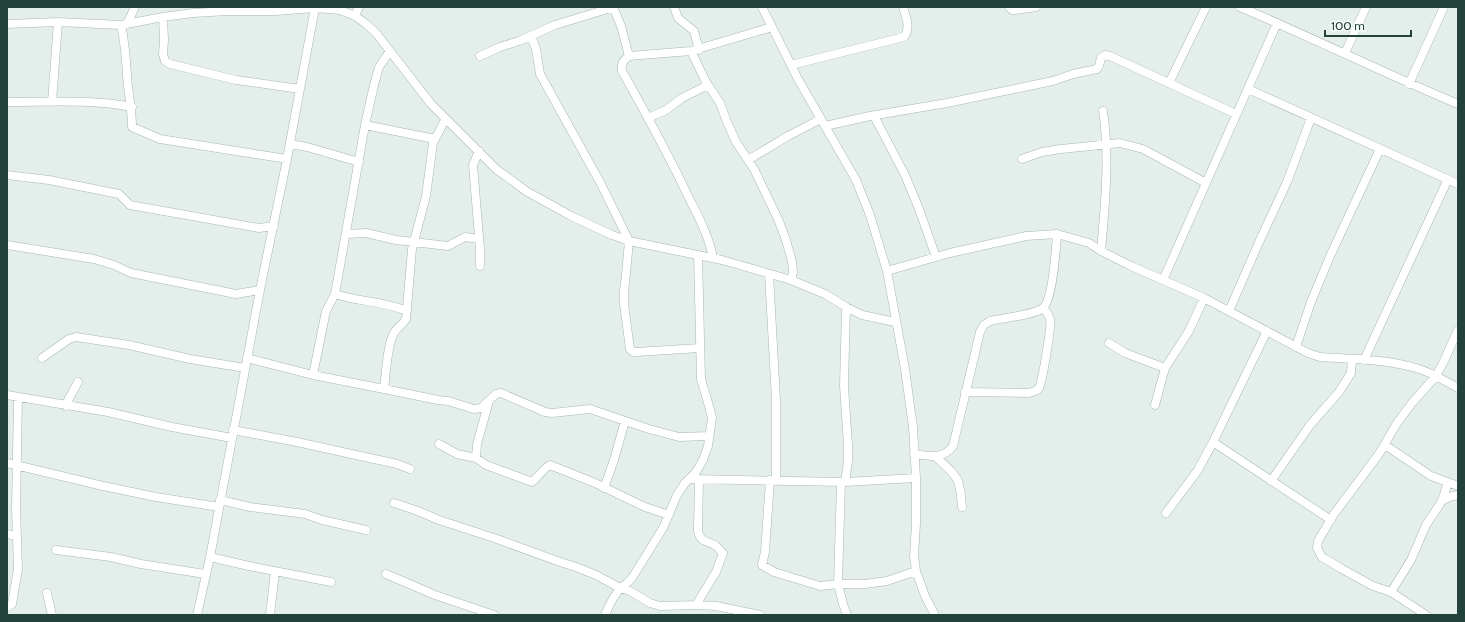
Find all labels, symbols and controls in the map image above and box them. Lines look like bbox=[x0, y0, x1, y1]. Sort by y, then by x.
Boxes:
scale bar bbox=[1325, 12, 1411, 38]
text: 100 m bbox=[1331, 18, 1365, 33]

